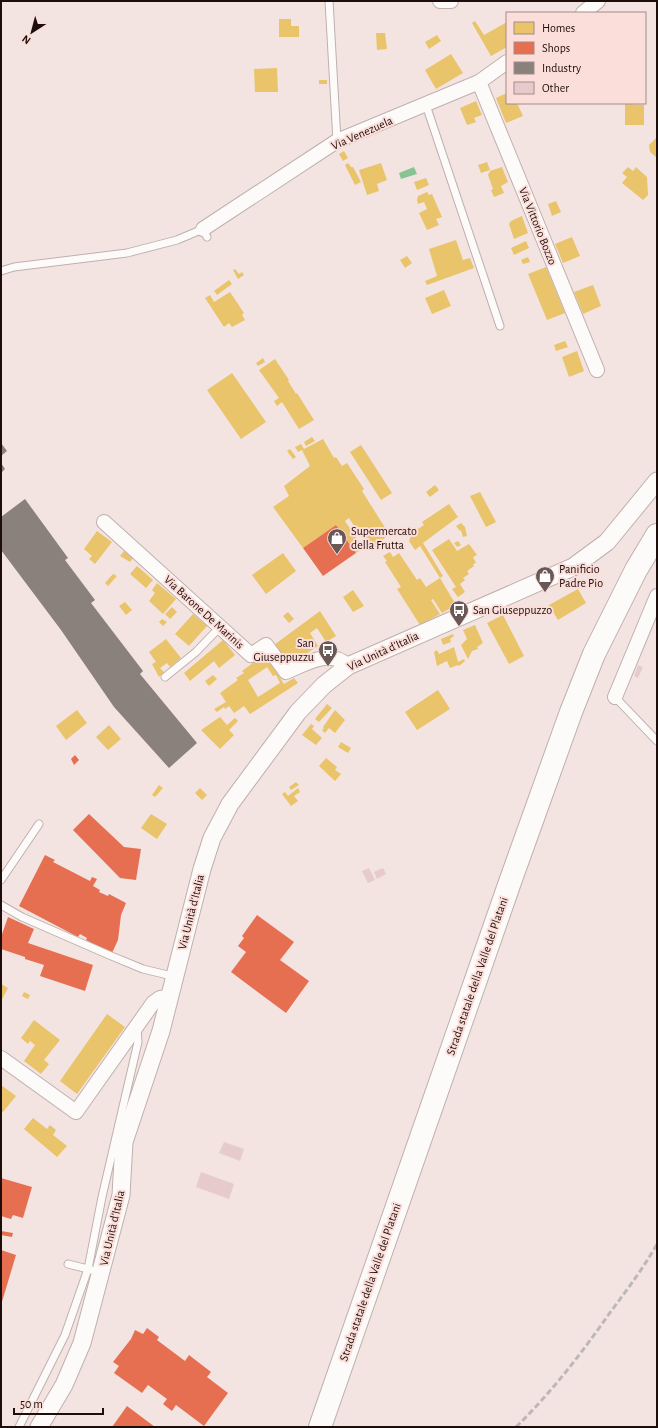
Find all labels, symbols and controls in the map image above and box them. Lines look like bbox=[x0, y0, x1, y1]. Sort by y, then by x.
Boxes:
north arrow bbox=[12, 12, 52, 52]
legend bbox=[506, 12, 646, 104]
text: Homes bbox=[542, 22, 575, 34]
text: N bbox=[20, 33, 33, 46]
text: Shops bbox=[542, 42, 570, 54]
text: Industry bbox=[542, 62, 581, 75]
text: Other bbox=[542, 82, 569, 94]
street label: Via Venezuela bbox=[330, 114, 395, 152]
street label: Via Vittorio Bozzo bbox=[517, 186, 559, 267]
place label: Supermercato della Frutta bbox=[351, 525, 417, 551]
shop icon: Supermercato della Frutta bbox=[326, 527, 348, 555]
place label: Panificio Padre Pio bbox=[559, 563, 603, 589]
shop icon: Panificio Padre Pio bbox=[534, 565, 556, 593]
street label: Via Barone De Marinis bbox=[162, 573, 246, 651]
bus stop icon: San Giuseppuzzo bbox=[448, 599, 470, 627]
place label: San Giuseppuzzo bbox=[473, 604, 552, 616]
street label: Via Unità d'Italia bbox=[346, 629, 421, 673]
place label: San Giuseppuzzu bbox=[253, 637, 314, 663]
bus stop icon: San Giuseppuzzu bbox=[317, 639, 339, 667]
street label: Via Unità d'Italia bbox=[176, 873, 206, 951]
street label: Strada statale della Valle del Platani bbox=[444, 895, 510, 1057]
street label: Via Unità d'Italia bbox=[97, 1189, 127, 1267]
street label: Strada statale della Valle del Platani bbox=[337, 1201, 403, 1363]
scale bar bbox=[14, 1390, 103, 1416]
text: 50 m bbox=[20, 1398, 43, 1410]

